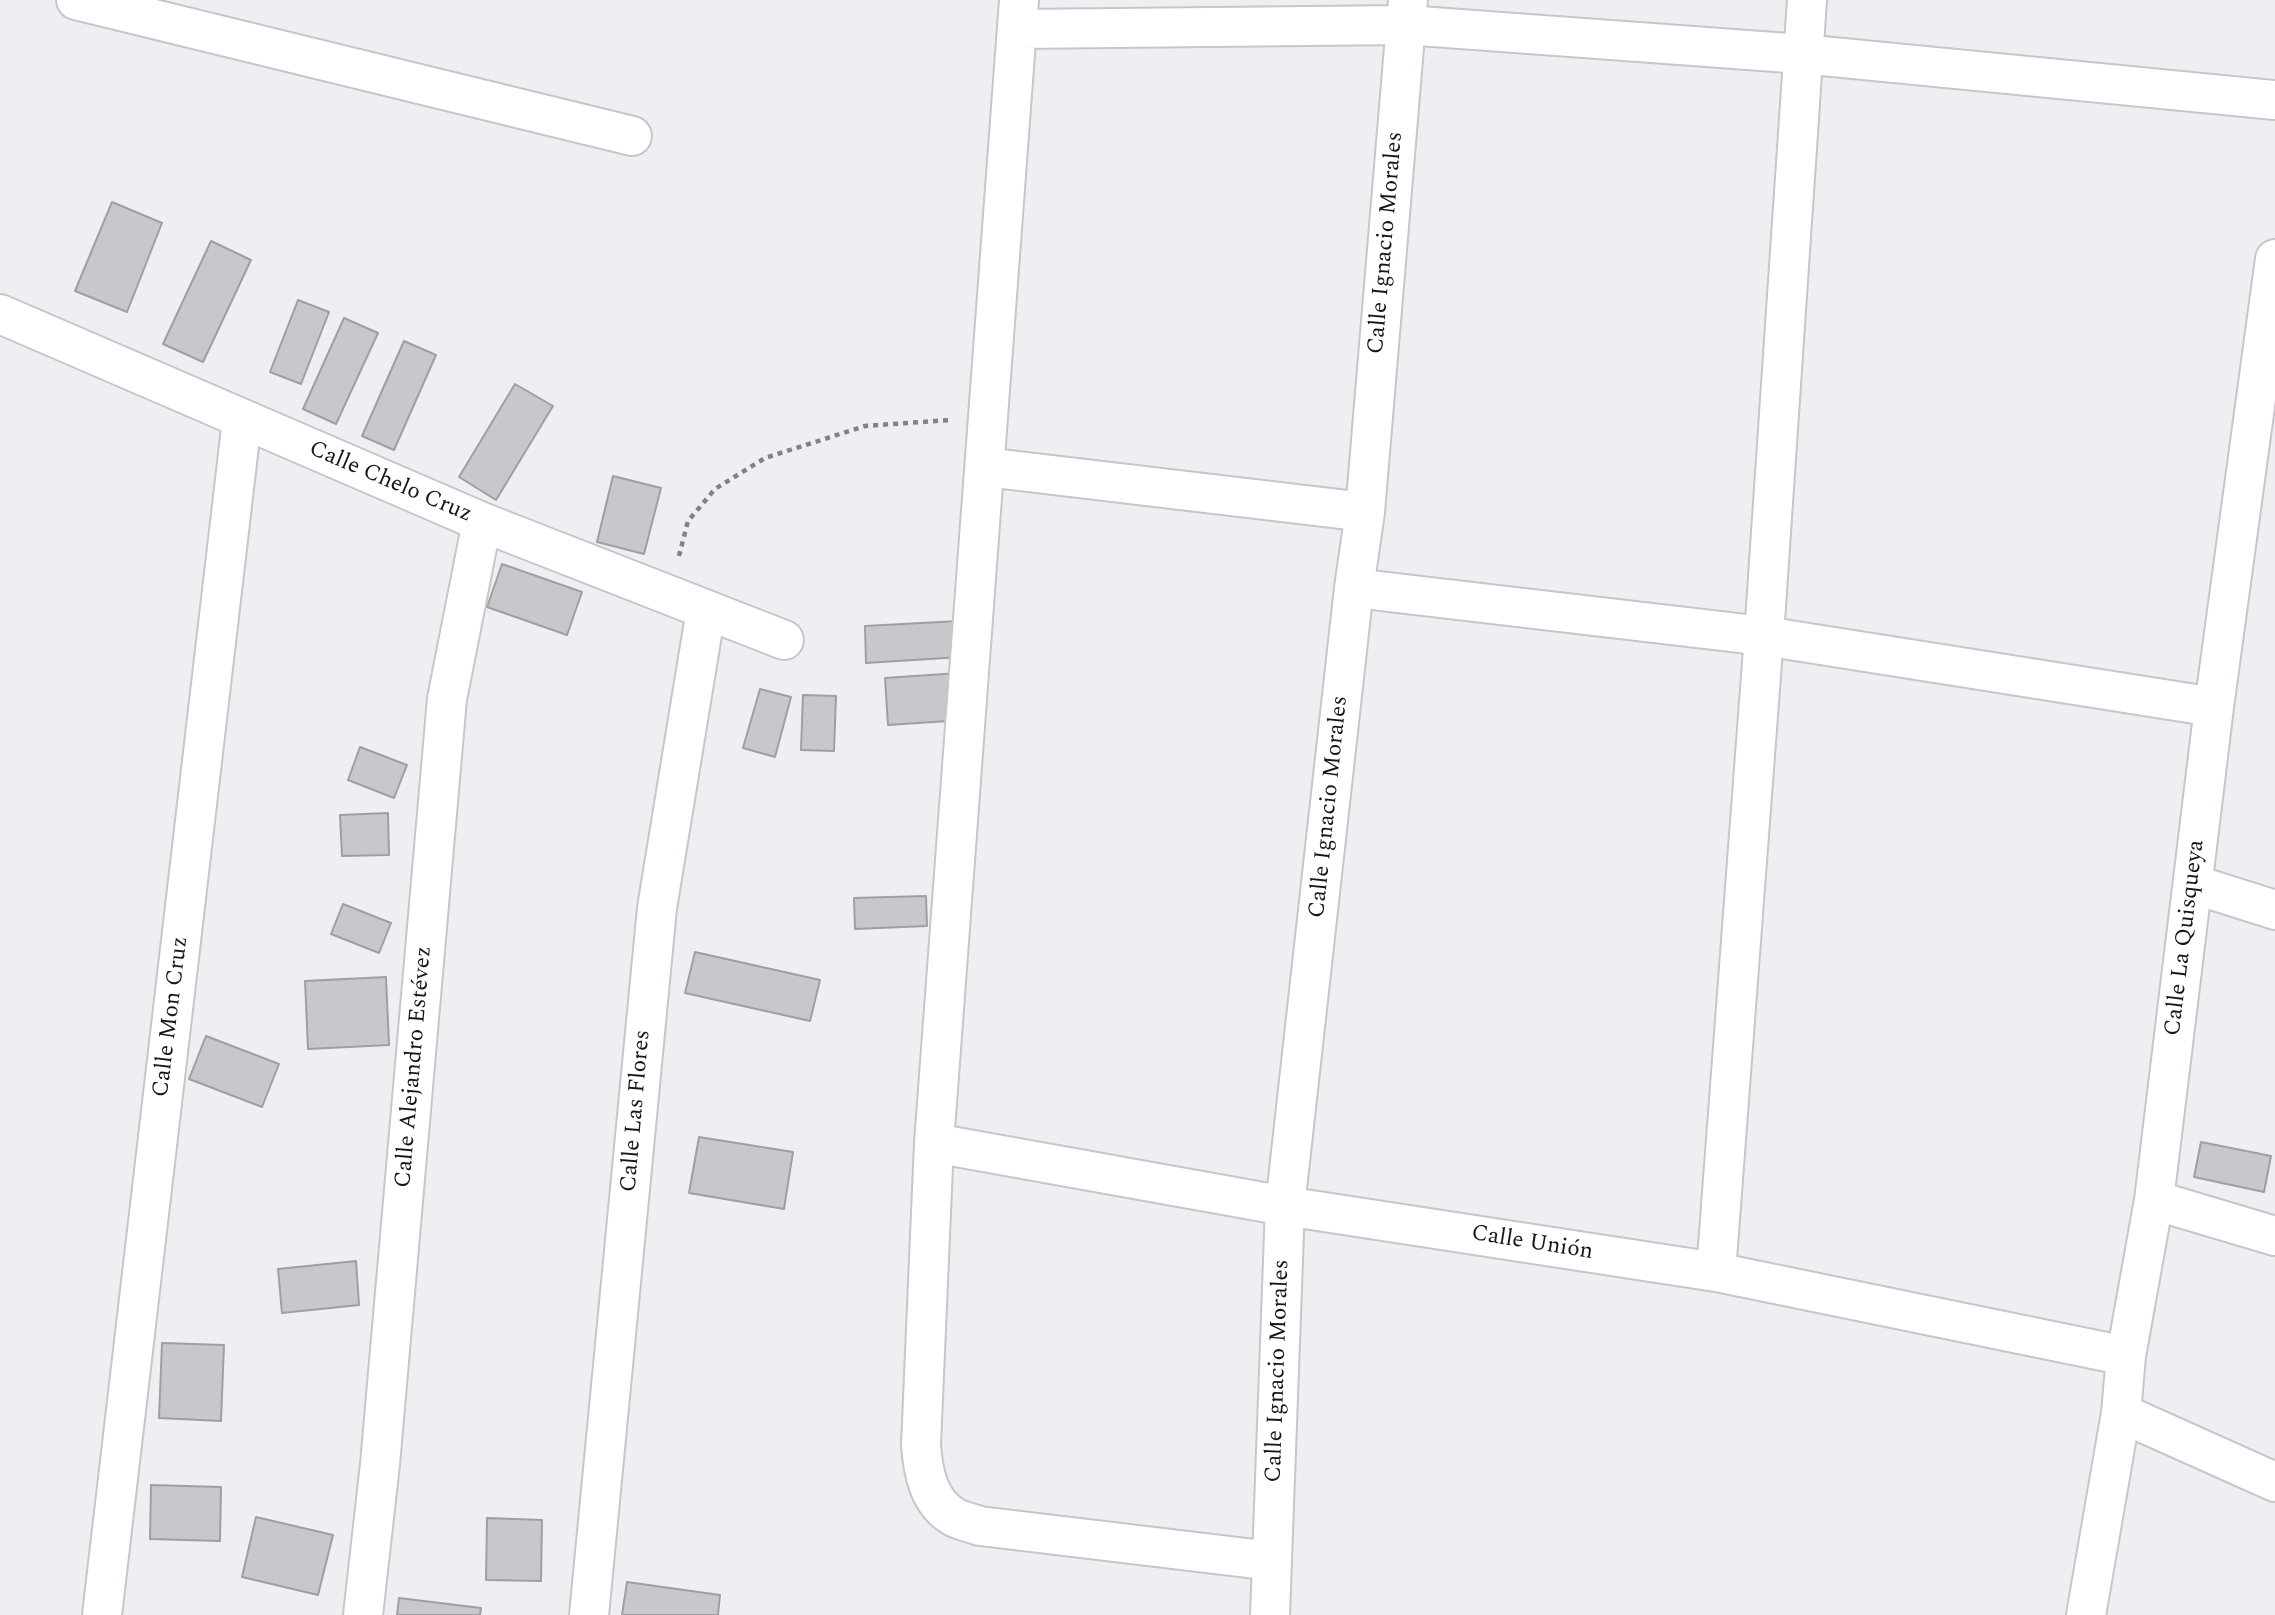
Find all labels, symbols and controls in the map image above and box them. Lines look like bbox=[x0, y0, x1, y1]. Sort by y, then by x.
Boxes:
street label: Calle Ignacio Morales bbox=[1364, 131, 1410, 355]
street label: Calle Chelo Cruz bbox=[304, 436, 476, 530]
street label: Calle Ignacio Morales bbox=[1305, 695, 1355, 919]
street label: Calle La Quisqueya bbox=[2160, 838, 2212, 1038]
street label: Calle Mon Cruz bbox=[148, 935, 196, 1099]
street label: Calle Alejandro Estévez bbox=[391, 945, 439, 1189]
street label: Calle Las Flores bbox=[616, 1029, 658, 1193]
street label: Calle Unión bbox=[1469, 1221, 1595, 1267]
street label: Calle Ignacio Morales bbox=[1261, 1259, 1297, 1483]

